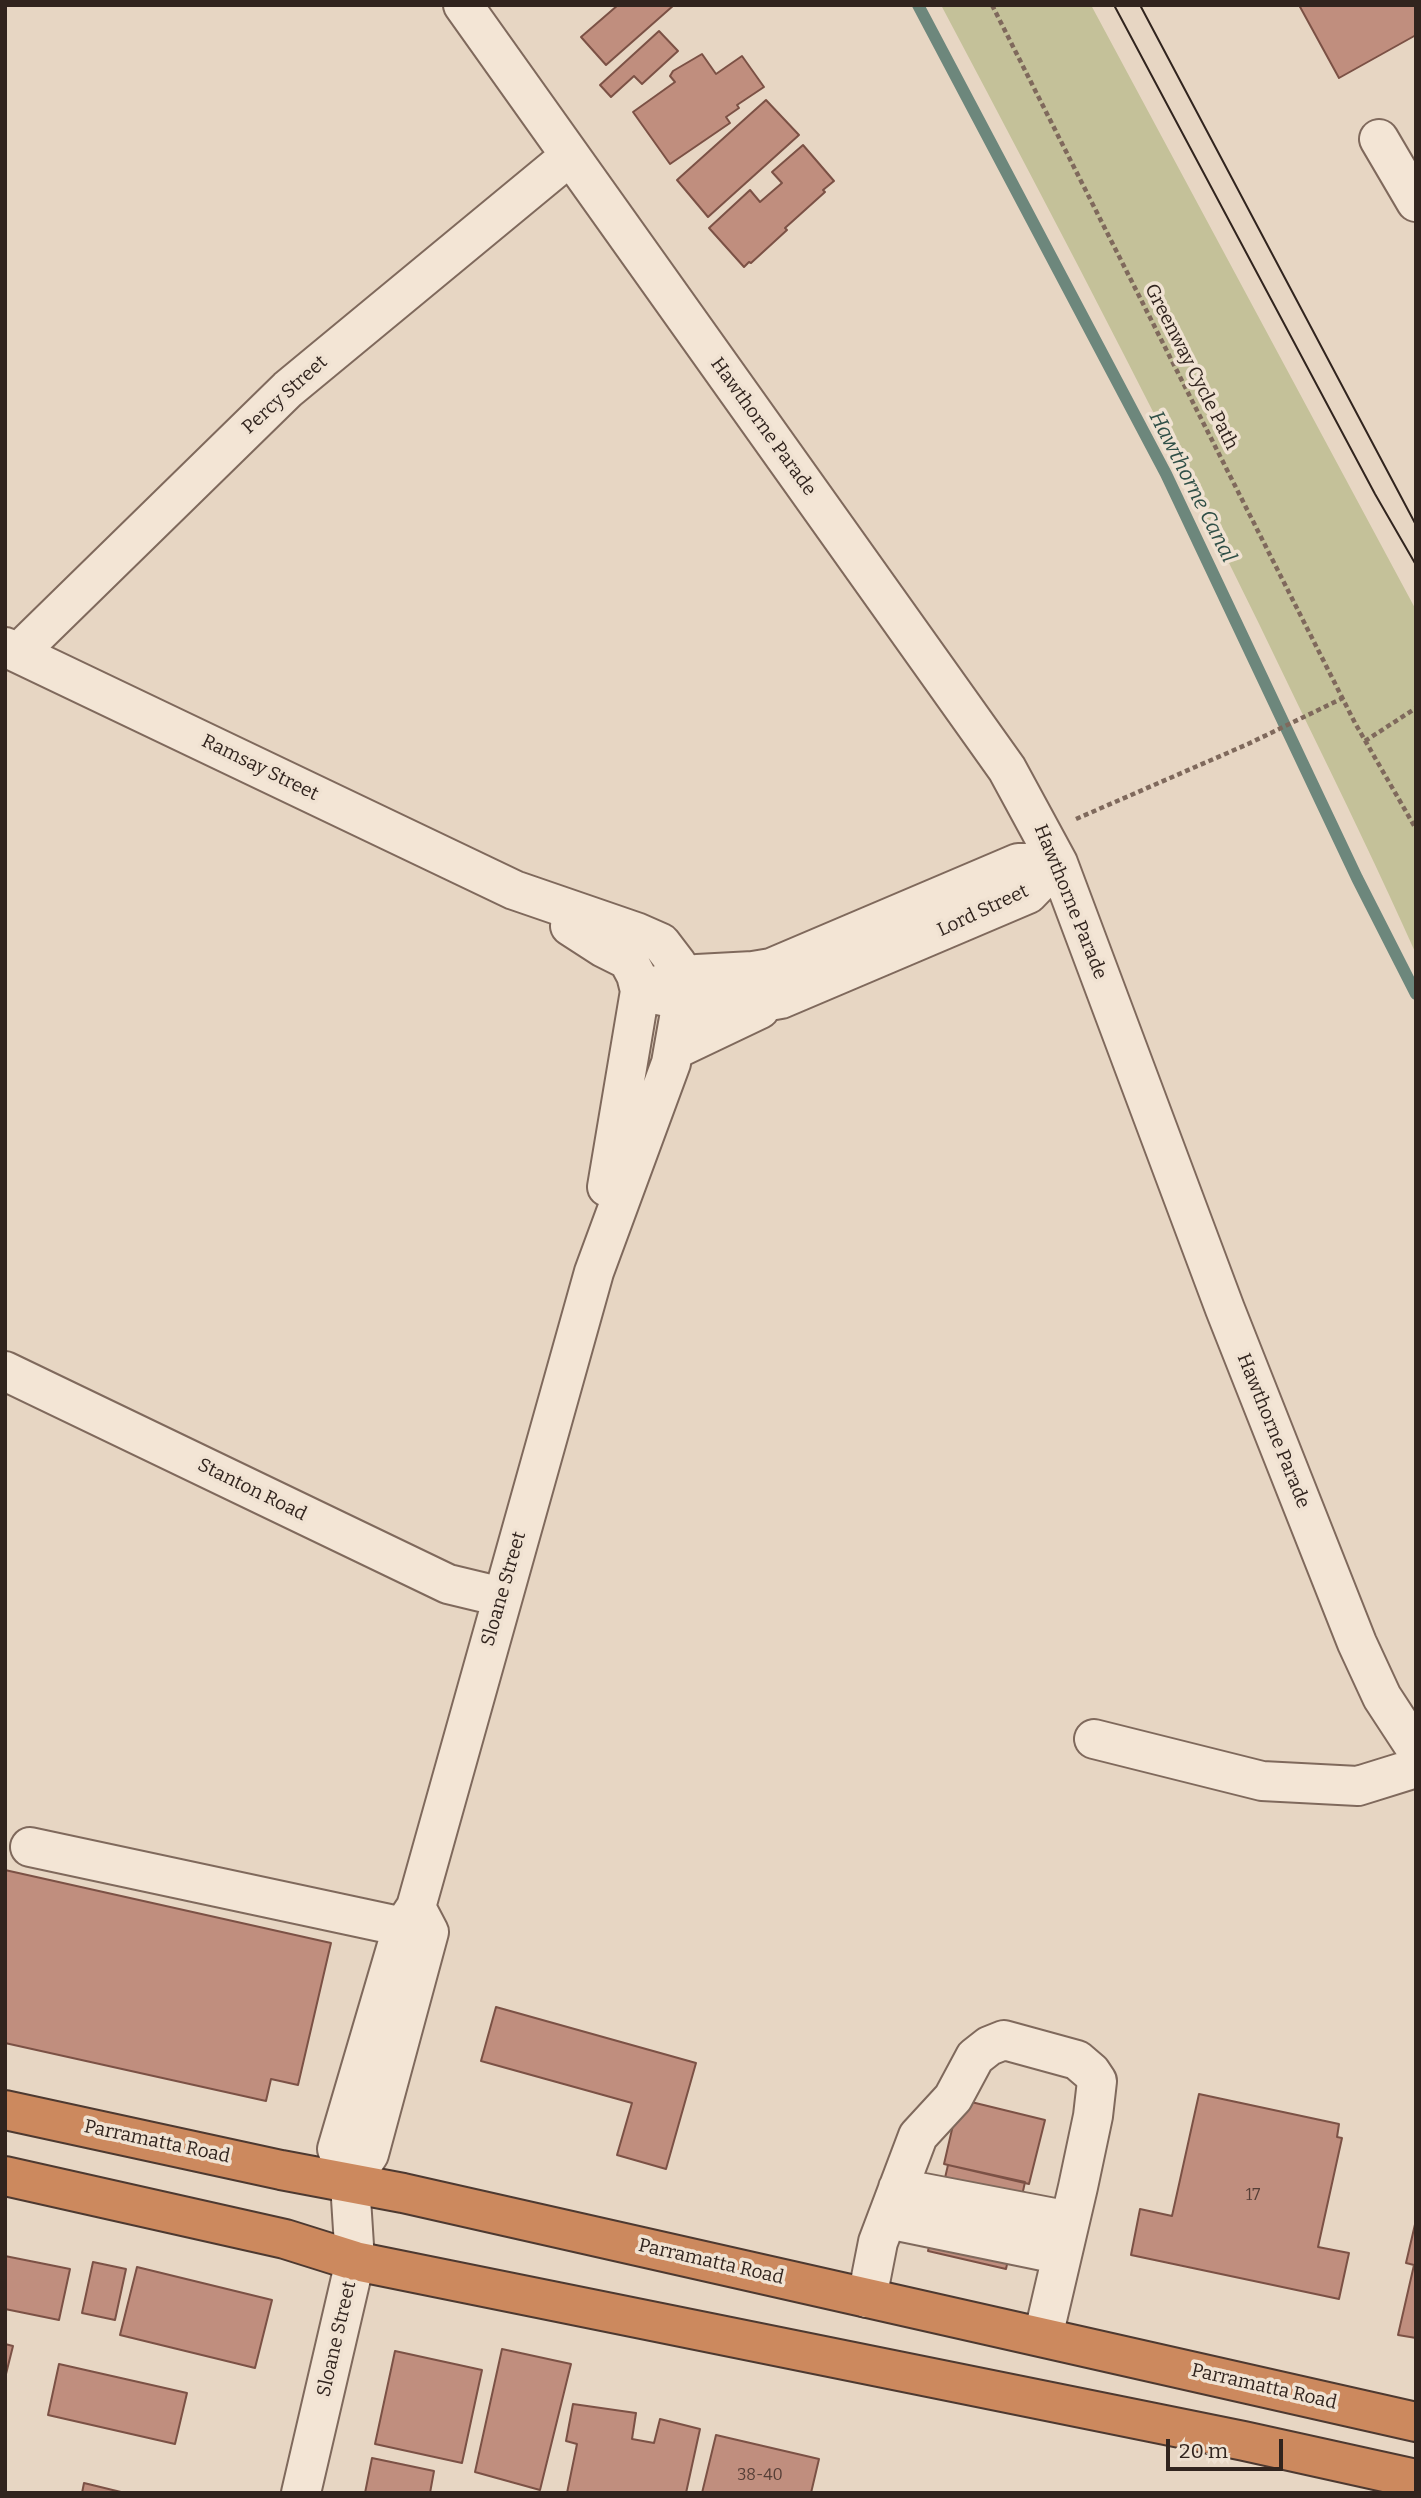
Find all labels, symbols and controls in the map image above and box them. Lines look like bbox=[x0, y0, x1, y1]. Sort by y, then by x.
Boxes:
street label: Greenway Cycle Path bbox=[1139, 280, 1243, 454]
street label: Percy Street bbox=[238, 351, 332, 439]
street label: Hawthorne Parade bbox=[705, 354, 821, 500]
water label: Hawthorne Canal bbox=[1143, 407, 1241, 567]
street label: Ramsay Street bbox=[198, 730, 322, 806]
street label: Hawthorne Parade bbox=[1029, 821, 1111, 983]
street label: Lord Street bbox=[934, 880, 1032, 942]
street label: Hawthorne Parade bbox=[1232, 1350, 1314, 1512]
street label: Stanton Road bbox=[194, 1454, 310, 1526]
street label: Sloane Street bbox=[477, 1529, 531, 1649]
street label: Parramatta Road bbox=[82, 2115, 232, 2169]
house number: 17 bbox=[1246, 2186, 1260, 2206]
street label: Parramatta Road bbox=[636, 2234, 786, 2290]
street label: Sloane Street bbox=[313, 2279, 361, 2399]
street label: Parramatta Road bbox=[1189, 2359, 1339, 2415]
scale bar bbox=[1169, 2424, 1286, 2468]
text: 20 m bbox=[1179, 2438, 1228, 2464]
house number: 38-40 bbox=[737, 2466, 783, 2486]

